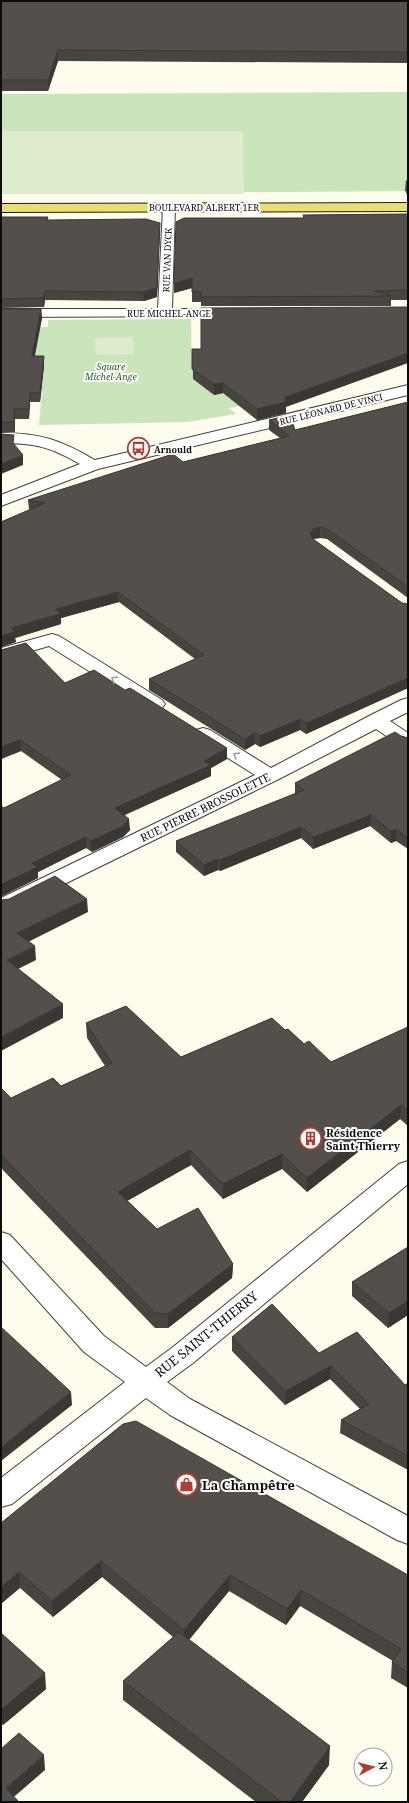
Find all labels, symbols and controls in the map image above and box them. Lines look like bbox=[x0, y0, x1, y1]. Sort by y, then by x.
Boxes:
street label: BOULEVARD ALBERT 1ER bbox=[149, 201, 259, 214]
street label: RUE VAN DYCK bbox=[159, 227, 175, 292]
street label: RUE MICHEL-ANGE bbox=[127, 307, 211, 320]
park label: Square Michel-Ange bbox=[84, 360, 138, 383]
street label: RUE LÉONARD DE VINCI bbox=[278, 390, 384, 428]
bus stop icon: Arnould bbox=[126, 436, 152, 462]
place label: Arnould bbox=[154, 443, 192, 456]
one-way arrow bbox=[111, 676, 118, 684]
one-way arrow bbox=[234, 753, 241, 760]
street label: RUE PIERRE BROSSOLETTE bbox=[137, 769, 273, 845]
building icon: Résidence Saint Thierry bbox=[298, 1125, 324, 1151]
place label: Résidence Saint Thierry bbox=[326, 1125, 401, 1153]
street label: RUE SAINT-THIERRY bbox=[151, 1286, 262, 1381]
shop icon: La Champêtre bbox=[174, 1472, 200, 1498]
place label: La Champêtre bbox=[202, 1476, 295, 1494]
north arrow bbox=[353, 1747, 393, 1787]
text: N bbox=[375, 1761, 391, 1771]

